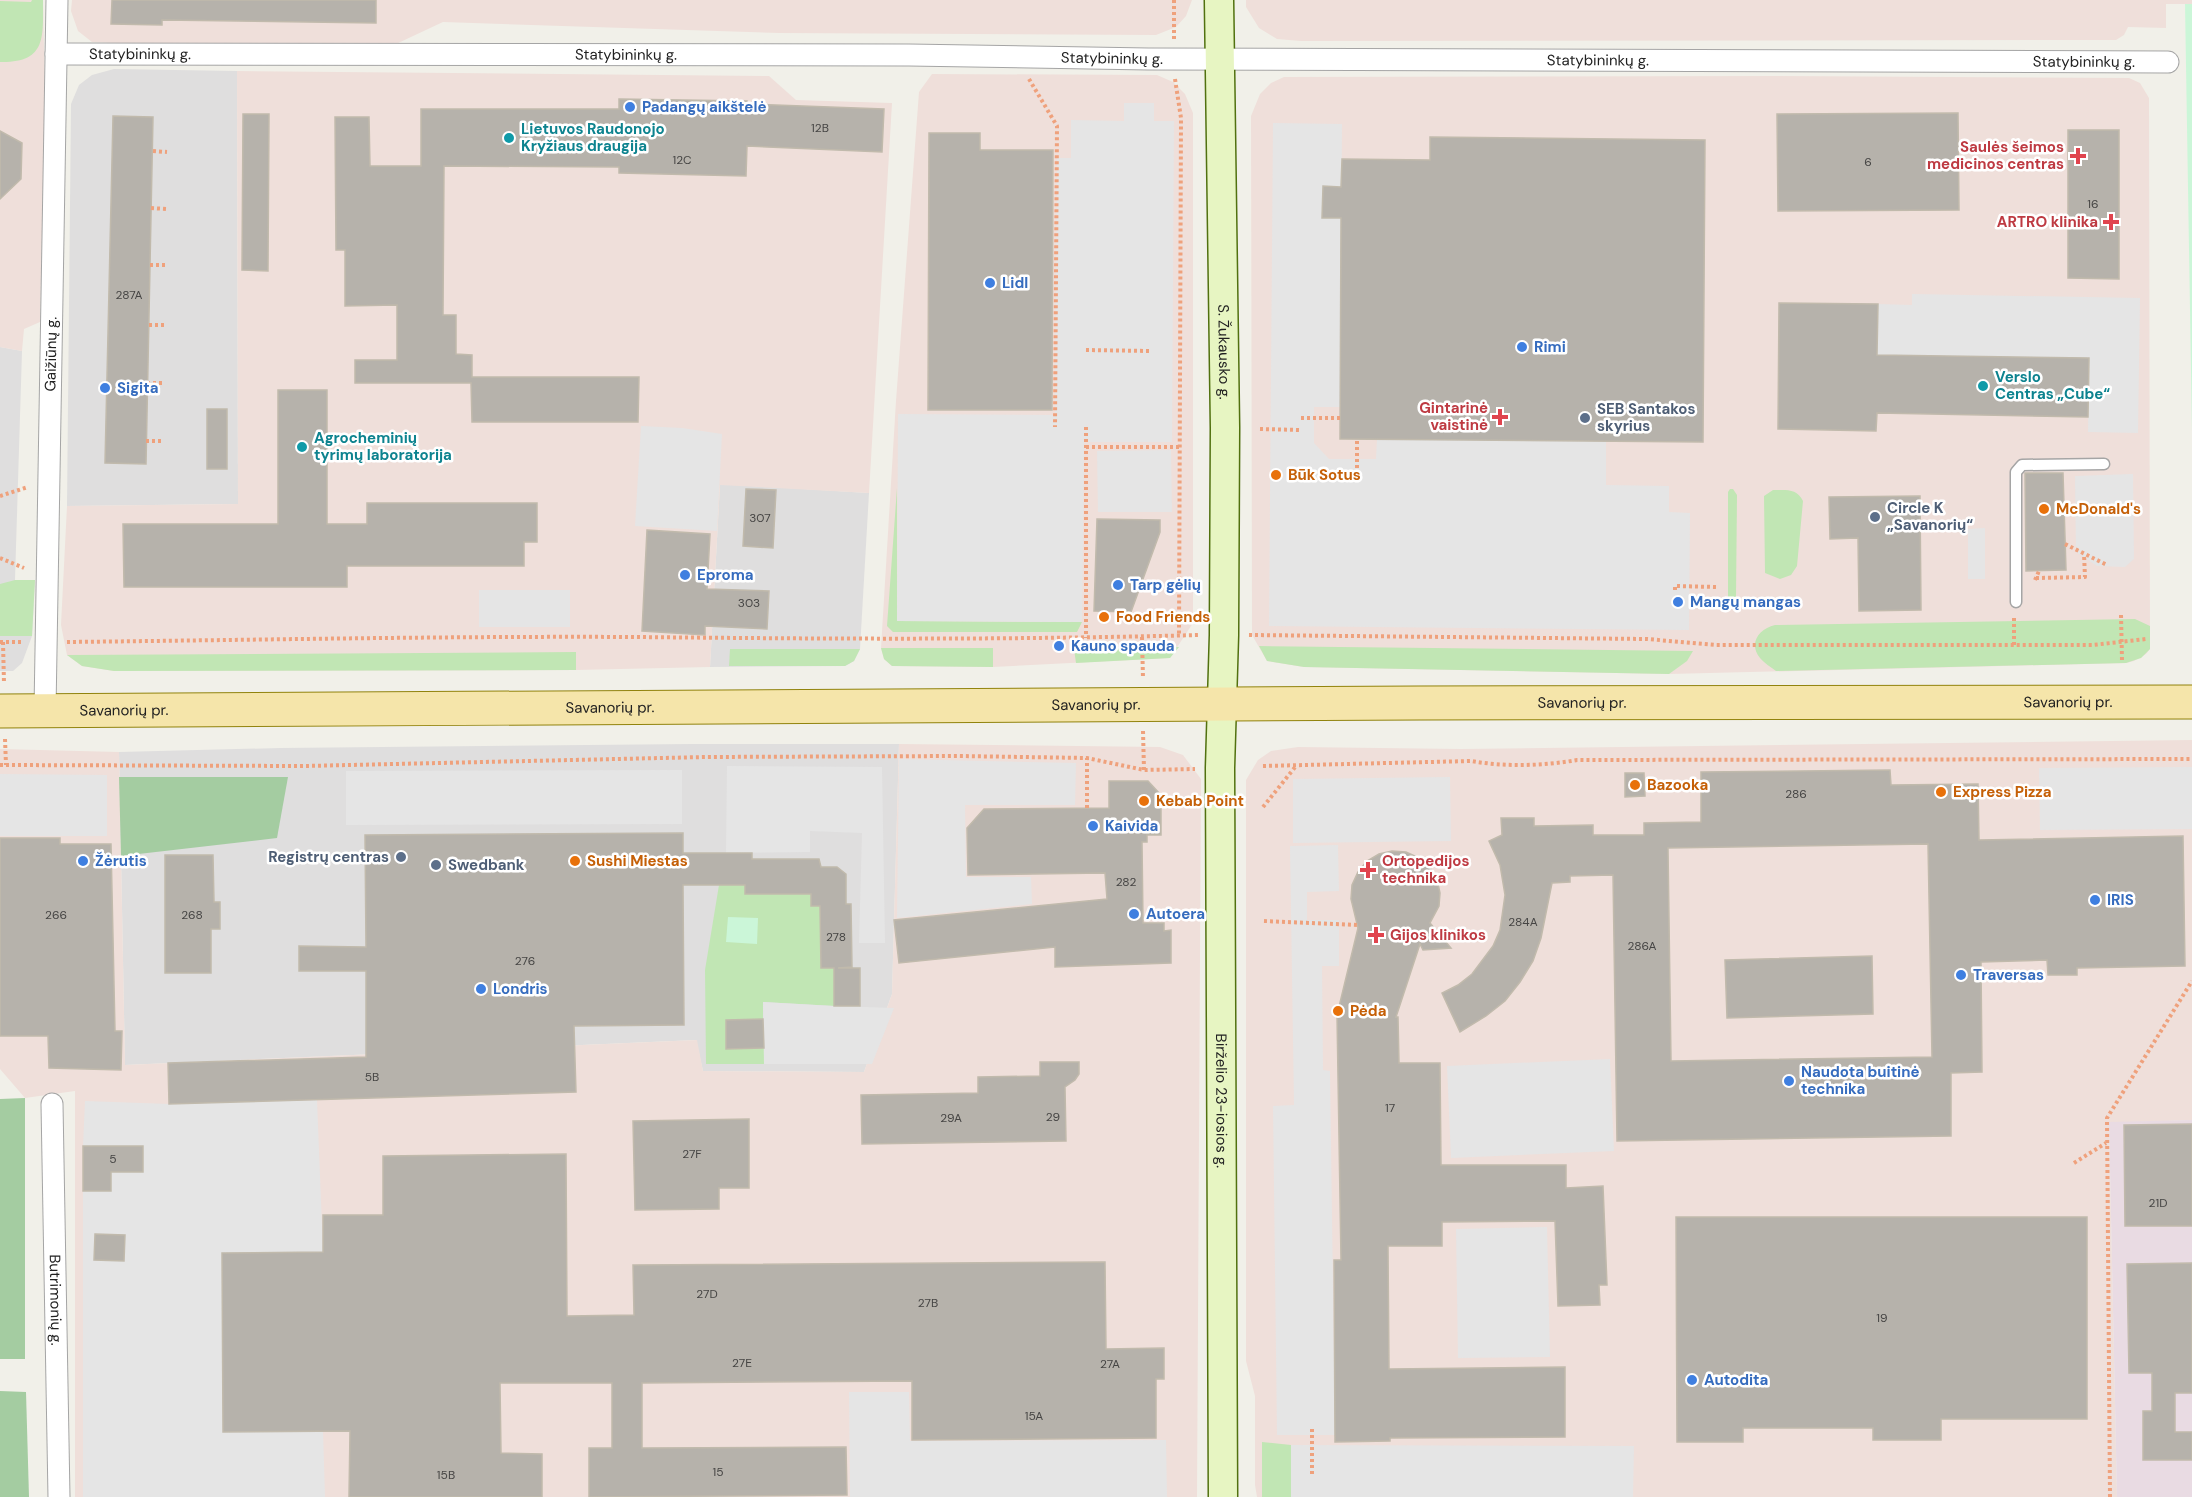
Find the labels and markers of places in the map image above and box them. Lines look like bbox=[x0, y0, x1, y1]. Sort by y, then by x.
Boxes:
place label: Padangų aikštelė bbox=[642, 97, 766, 117]
marker: Padangų aikštelė bbox=[623, 100, 637, 114]
place label: Lietuvos Raudonojo Kryžiaus draugija bbox=[521, 119, 665, 156]
marker: Lietuvos Raudonojo Kryžiaus draugija bbox=[502, 131, 516, 145]
place label: Saulės šeimos medicinos centras bbox=[1927, 137, 2064, 174]
marker: Saulės šeimos medicinos centras bbox=[2069, 147, 2087, 165]
place label: ARTRO klinika bbox=[1997, 212, 2098, 232]
marker: ARTRO klinika bbox=[2102, 213, 2120, 231]
place label: Lidl bbox=[1002, 273, 1028, 293]
marker: Lidl bbox=[983, 276, 997, 290]
place label: Rimi bbox=[1534, 337, 1566, 357]
marker: Rimi bbox=[1515, 340, 1529, 354]
place label: Verslo Centras „Cube“ bbox=[1995, 367, 2110, 404]
place label: Sigita bbox=[117, 378, 159, 398]
marker: Verslo Centras „Cube“ bbox=[1976, 379, 1990, 393]
marker: Sigita bbox=[98, 381, 112, 395]
place label: Gintarinė vaistinė bbox=[1419, 398, 1488, 435]
place label: SEB Santakos skyrius bbox=[1597, 399, 1695, 436]
marker: Gintarinė vaistinė bbox=[1493, 410, 1507, 424]
marker: SEB Santakos skyrius bbox=[1578, 411, 1592, 425]
place label: Agrocheminių tyrimų laboratorija bbox=[314, 428, 452, 465]
marker: Agrocheminių tyrimų laboratorija bbox=[295, 440, 309, 454]
place label: Būk Sotus bbox=[1288, 465, 1361, 485]
marker: Būk Sotus bbox=[1269, 468, 1283, 482]
place label: Circle K „Savanorių“ bbox=[1887, 498, 1973, 535]
place label: McDonald's bbox=[2056, 499, 2141, 519]
marker: McDonald's bbox=[2037, 502, 2051, 516]
marker: Circle K „Savanorių“ bbox=[1868, 510, 1882, 524]
place label: Eproma bbox=[697, 565, 754, 585]
marker: Eproma bbox=[678, 568, 692, 582]
place label: Tarp gėlių bbox=[1130, 575, 1201, 595]
marker: Tarp gėlių bbox=[1111, 578, 1125, 592]
place label: Mangų mangas bbox=[1690, 592, 1801, 612]
marker: Mangų mangas bbox=[1671, 595, 1685, 609]
place label: Food Friends bbox=[1116, 607, 1210, 627]
marker: Food Friends bbox=[1097, 610, 1111, 624]
place label: Kauno spauda bbox=[1071, 636, 1175, 656]
marker: Kauno spauda bbox=[1052, 639, 1066, 653]
place label: Bazooka bbox=[1647, 775, 1708, 795]
marker: Bazooka bbox=[1628, 778, 1642, 792]
place label: Express Pizza bbox=[1953, 782, 2051, 802]
marker: Express Pizza bbox=[1934, 785, 1948, 799]
place label: Kebab Point bbox=[1156, 791, 1244, 811]
marker: Kebab Point bbox=[1137, 794, 1151, 808]
place label: Kaivida bbox=[1105, 816, 1158, 836]
marker: Kaivida bbox=[1086, 819, 1100, 833]
place label: Registrų centras bbox=[268, 847, 389, 867]
marker: Registrų centras bbox=[394, 850, 408, 864]
place label: Žėrutis bbox=[95, 851, 147, 871]
place label: Sushi Miestas bbox=[587, 851, 688, 871]
place label: Ortopedijos technika bbox=[1382, 851, 1469, 888]
marker: Žėrutis bbox=[76, 854, 90, 868]
marker: Sushi Miestas bbox=[568, 854, 582, 868]
place label: Swedbank bbox=[448, 855, 525, 875]
marker: Swedbank bbox=[429, 858, 443, 872]
marker: Ortopedijos technika bbox=[1359, 861, 1377, 879]
place label: IRIS bbox=[2107, 890, 2134, 910]
marker: IRIS bbox=[2088, 893, 2102, 907]
place label: Autoera bbox=[1146, 904, 1205, 924]
marker: Autoera bbox=[1127, 907, 1141, 921]
place label: Gijos klinikos bbox=[1390, 925, 1486, 945]
marker: Gijos klinikos bbox=[1367, 926, 1385, 944]
place label: Traversas bbox=[1973, 965, 2044, 985]
marker: Traversas bbox=[1954, 968, 1968, 982]
place label: Londris bbox=[493, 979, 548, 999]
marker: Londris bbox=[474, 982, 488, 996]
place label: Pėda bbox=[1350, 1001, 1386, 1021]
marker: Pėda bbox=[1331, 1004, 1345, 1018]
place label: Naudota buitinė technika bbox=[1801, 1062, 1920, 1099]
marker: Naudota buitinė technika bbox=[1782, 1074, 1796, 1088]
place label: Autodita bbox=[1704, 1370, 1768, 1390]
marker: Autodita bbox=[1685, 1373, 1699, 1387]

